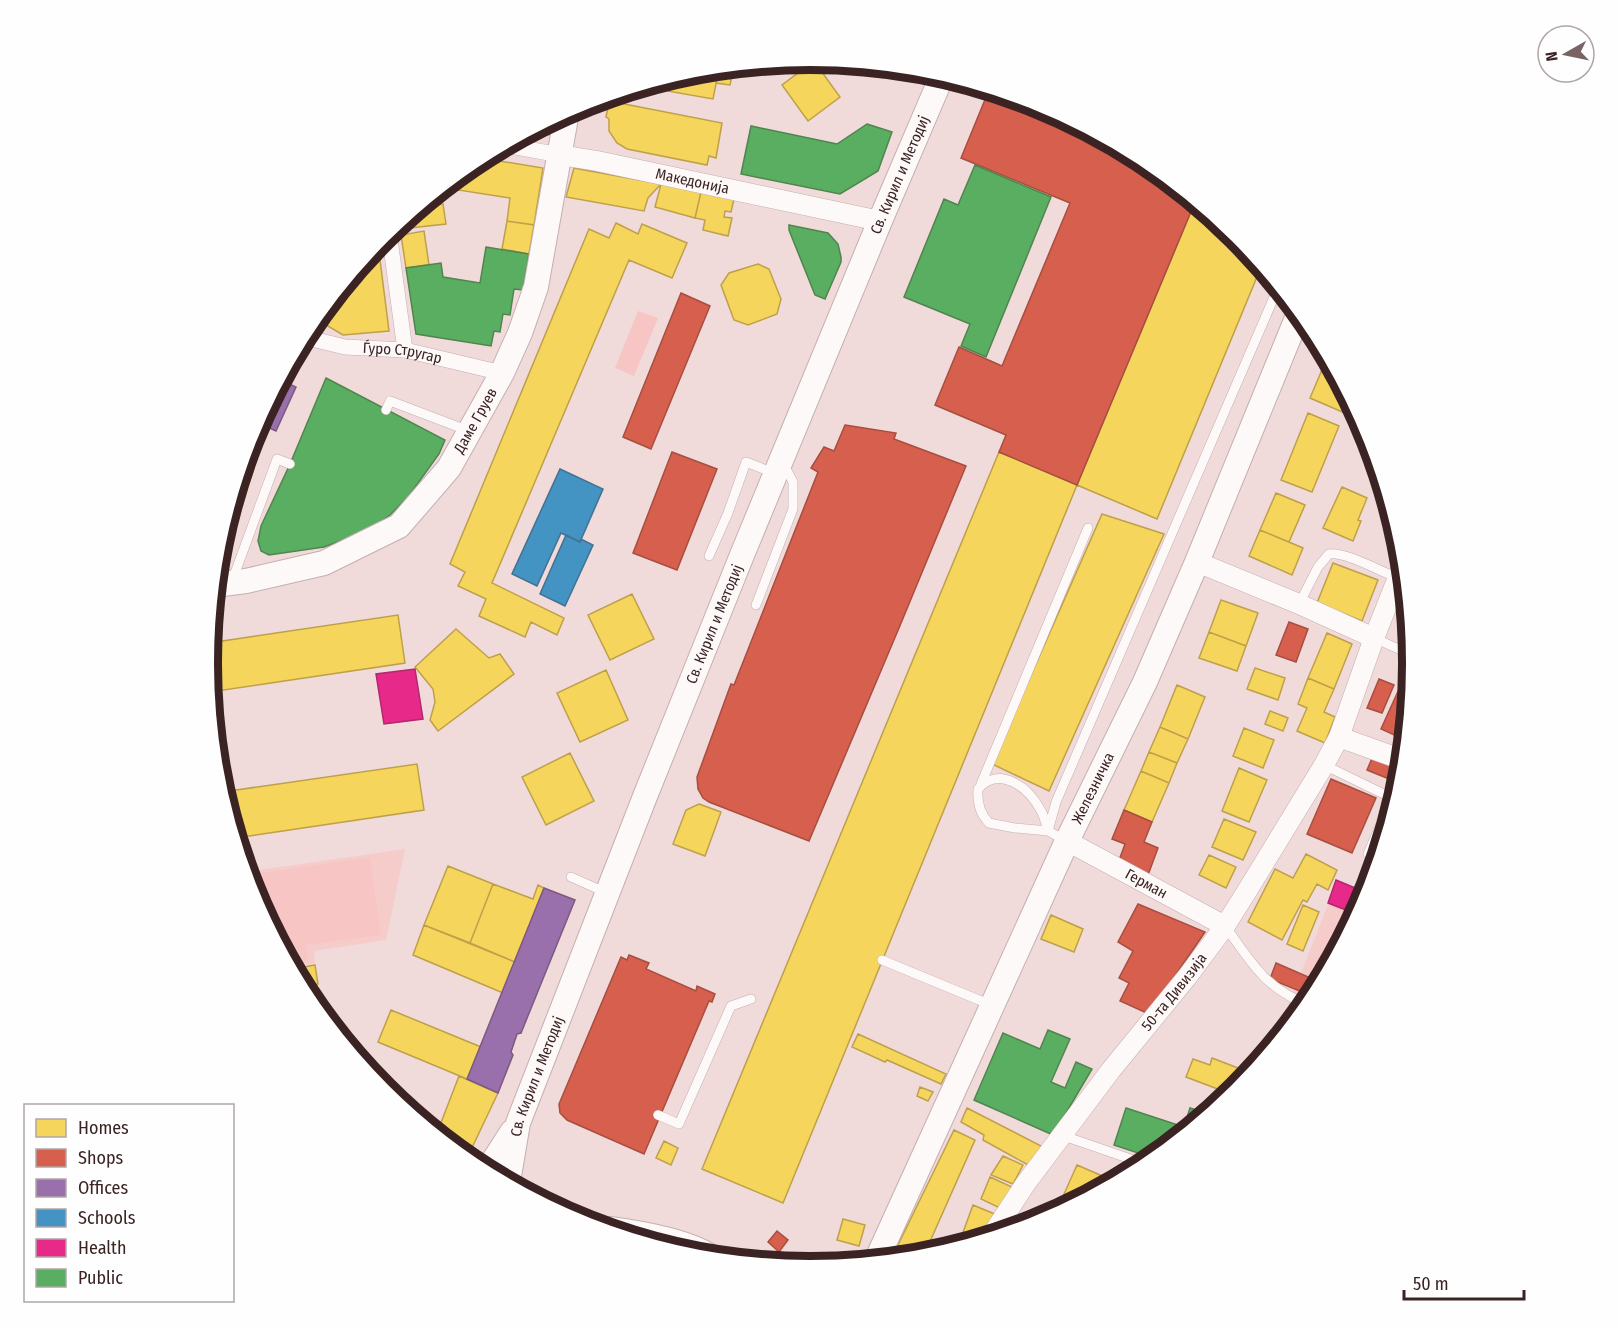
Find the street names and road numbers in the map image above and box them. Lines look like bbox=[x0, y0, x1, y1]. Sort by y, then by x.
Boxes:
street label: Св. Кирил и Методиј bbox=[867, 113, 933, 237]
street label: Македонија bbox=[654, 165, 731, 198]
street label: Ѓуро Стругар bbox=[362, 339, 444, 367]
street label: Даме Груев bbox=[450, 384, 501, 457]
street label: Св. Кирил и Методиј bbox=[682, 562, 746, 686]
street label: Железничка bbox=[1068, 750, 1118, 827]
street label: Герман bbox=[1122, 865, 1170, 902]
street label: 50-та Дивизија bbox=[1138, 950, 1211, 1034]
street label: Св. Кирил и Методиј bbox=[507, 1014, 568, 1138]

